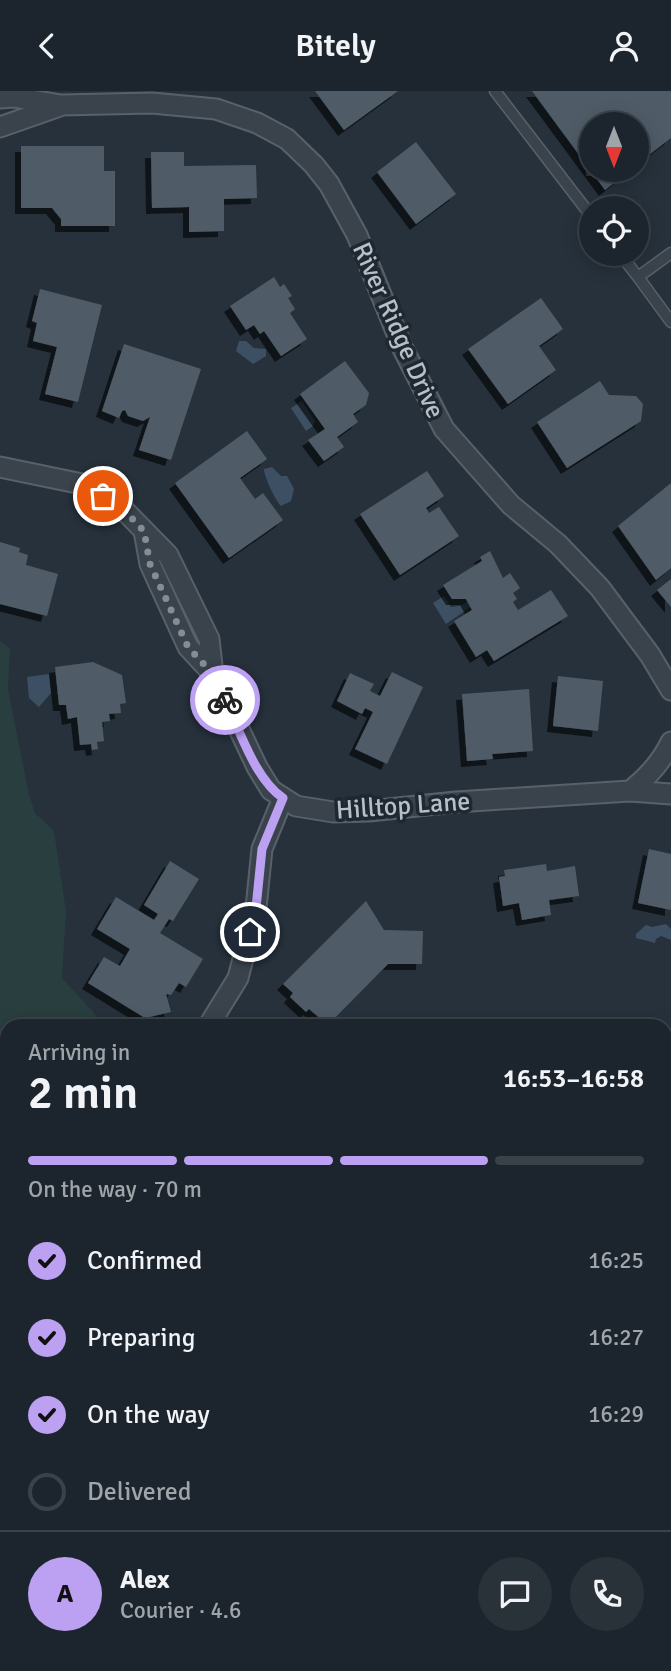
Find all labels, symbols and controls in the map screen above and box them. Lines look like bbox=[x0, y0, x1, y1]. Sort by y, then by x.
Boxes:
text: Bitely bbox=[295, 26, 376, 65]
icon: back bbox=[28, 27, 66, 65]
icon: person bbox=[605, 27, 643, 65]
north arrow bbox=[579, 112, 649, 182]
map controls bbox=[579, 112, 649, 266]
button: locate bbox=[579, 196, 649, 266]
street label: River Ridge Drive bbox=[345, 237, 451, 423]
pin bbox=[73, 466, 133, 526]
icon: bag bbox=[84, 477, 122, 515]
courier bbox=[190, 665, 260, 735]
icon: bike bbox=[206, 681, 244, 719]
street label: Hilltop Lane bbox=[335, 785, 471, 827]
pin bbox=[220, 902, 280, 962]
icon: home bbox=[231, 913, 269, 951]
text: Arriving in bbox=[28, 1038, 130, 1067]
text: 16:53–16:58 bbox=[503, 1063, 644, 1095]
text: 2 min bbox=[28, 1065, 138, 1121]
text: On the way · 70 m bbox=[28, 1175, 202, 1204]
icon: check bbox=[28, 1242, 66, 1280]
text: Confirmed bbox=[87, 1245, 202, 1277]
text: 16:25 bbox=[588, 1246, 644, 1275]
icon: check bbox=[28, 1319, 66, 1357]
text: Preparing bbox=[87, 1322, 195, 1354]
text: 16:27 bbox=[588, 1323, 644, 1352]
icon: check bbox=[28, 1396, 66, 1434]
text: On the way bbox=[87, 1399, 210, 1431]
text: 16:29 bbox=[588, 1400, 644, 1429]
text: Delivered bbox=[87, 1476, 192, 1508]
button: chat bbox=[478, 1557, 552, 1631]
button: phone bbox=[570, 1557, 644, 1631]
text: Alex bbox=[120, 1564, 170, 1596]
text: A bbox=[57, 1578, 73, 1610]
text: Courier · 4.6 bbox=[120, 1596, 241, 1625]

